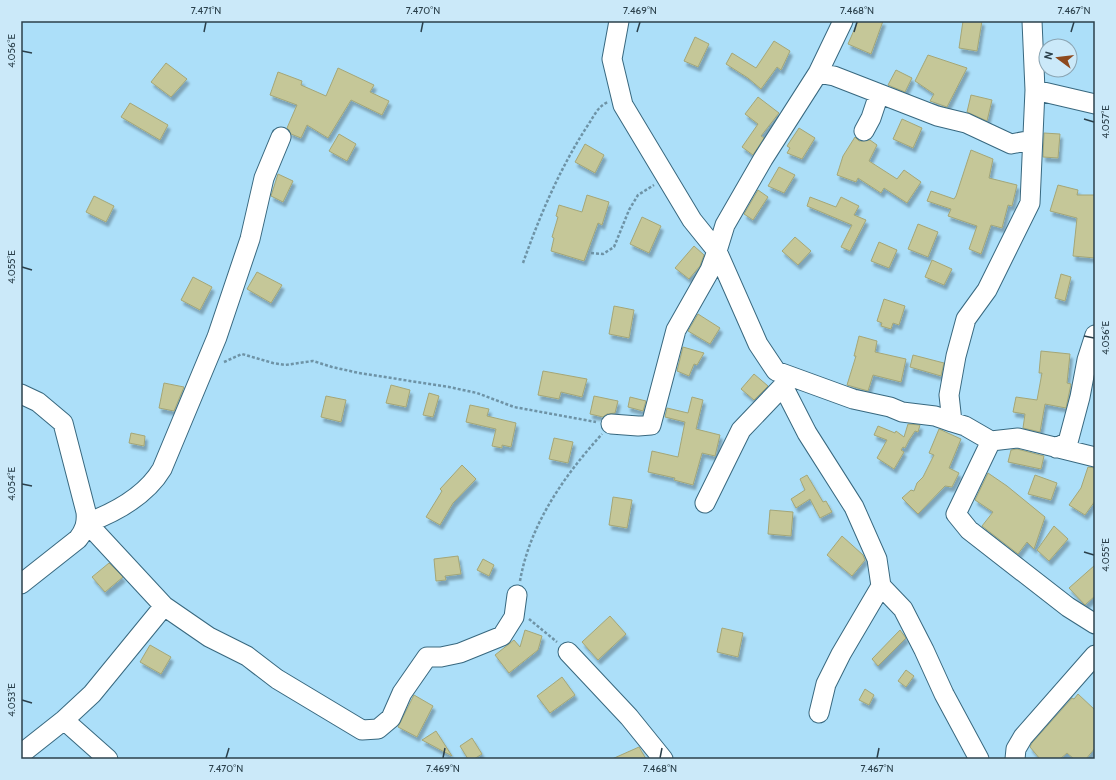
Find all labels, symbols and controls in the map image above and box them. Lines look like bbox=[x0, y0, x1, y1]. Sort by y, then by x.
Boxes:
text: 7.471°N bbox=[191, 4, 221, 17]
text: 7.470°N bbox=[406, 4, 440, 17]
text: 7.469°N bbox=[623, 4, 657, 17]
text: 7.468°N bbox=[840, 4, 874, 17]
text: 7.467°N bbox=[1057, 4, 1091, 17]
text: 4.056°E bbox=[5, 34, 18, 68]
north arrow bbox=[1038, 38, 1078, 78]
text: N bbox=[1041, 50, 1056, 61]
text: 4.057°E bbox=[1099, 105, 1112, 139]
text: 4.055°E bbox=[5, 250, 18, 284]
text: 4.056°E bbox=[1099, 321, 1112, 355]
text: 4.054°E bbox=[5, 467, 18, 501]
text: 4.055°E bbox=[1099, 538, 1112, 572]
text: 4.053°E bbox=[5, 683, 18, 717]
text: 7.470°N bbox=[209, 762, 243, 775]
text: 7.469°N bbox=[426, 762, 460, 775]
text: 7.468°N bbox=[643, 762, 677, 775]
text: 7.467°N bbox=[860, 762, 894, 775]

